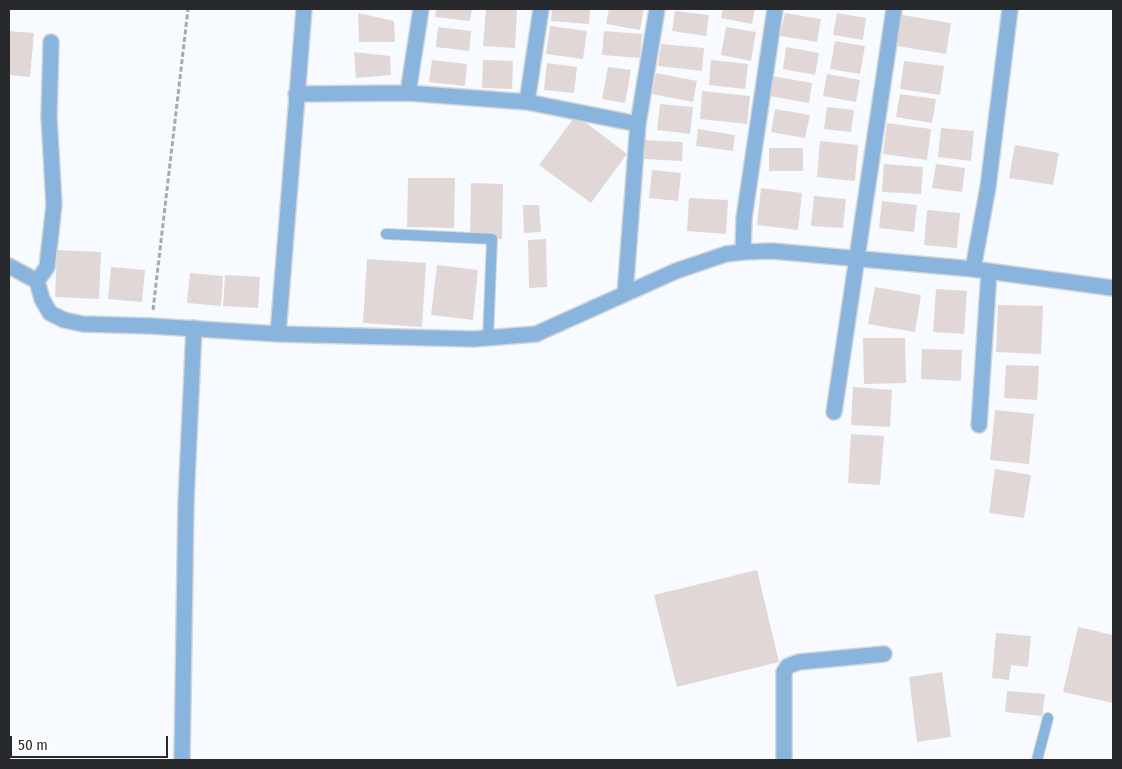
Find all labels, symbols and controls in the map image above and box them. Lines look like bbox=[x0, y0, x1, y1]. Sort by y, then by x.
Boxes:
scale bar bbox=[12, 726, 170, 758]
text: 50 m bbox=[18, 736, 48, 754]

